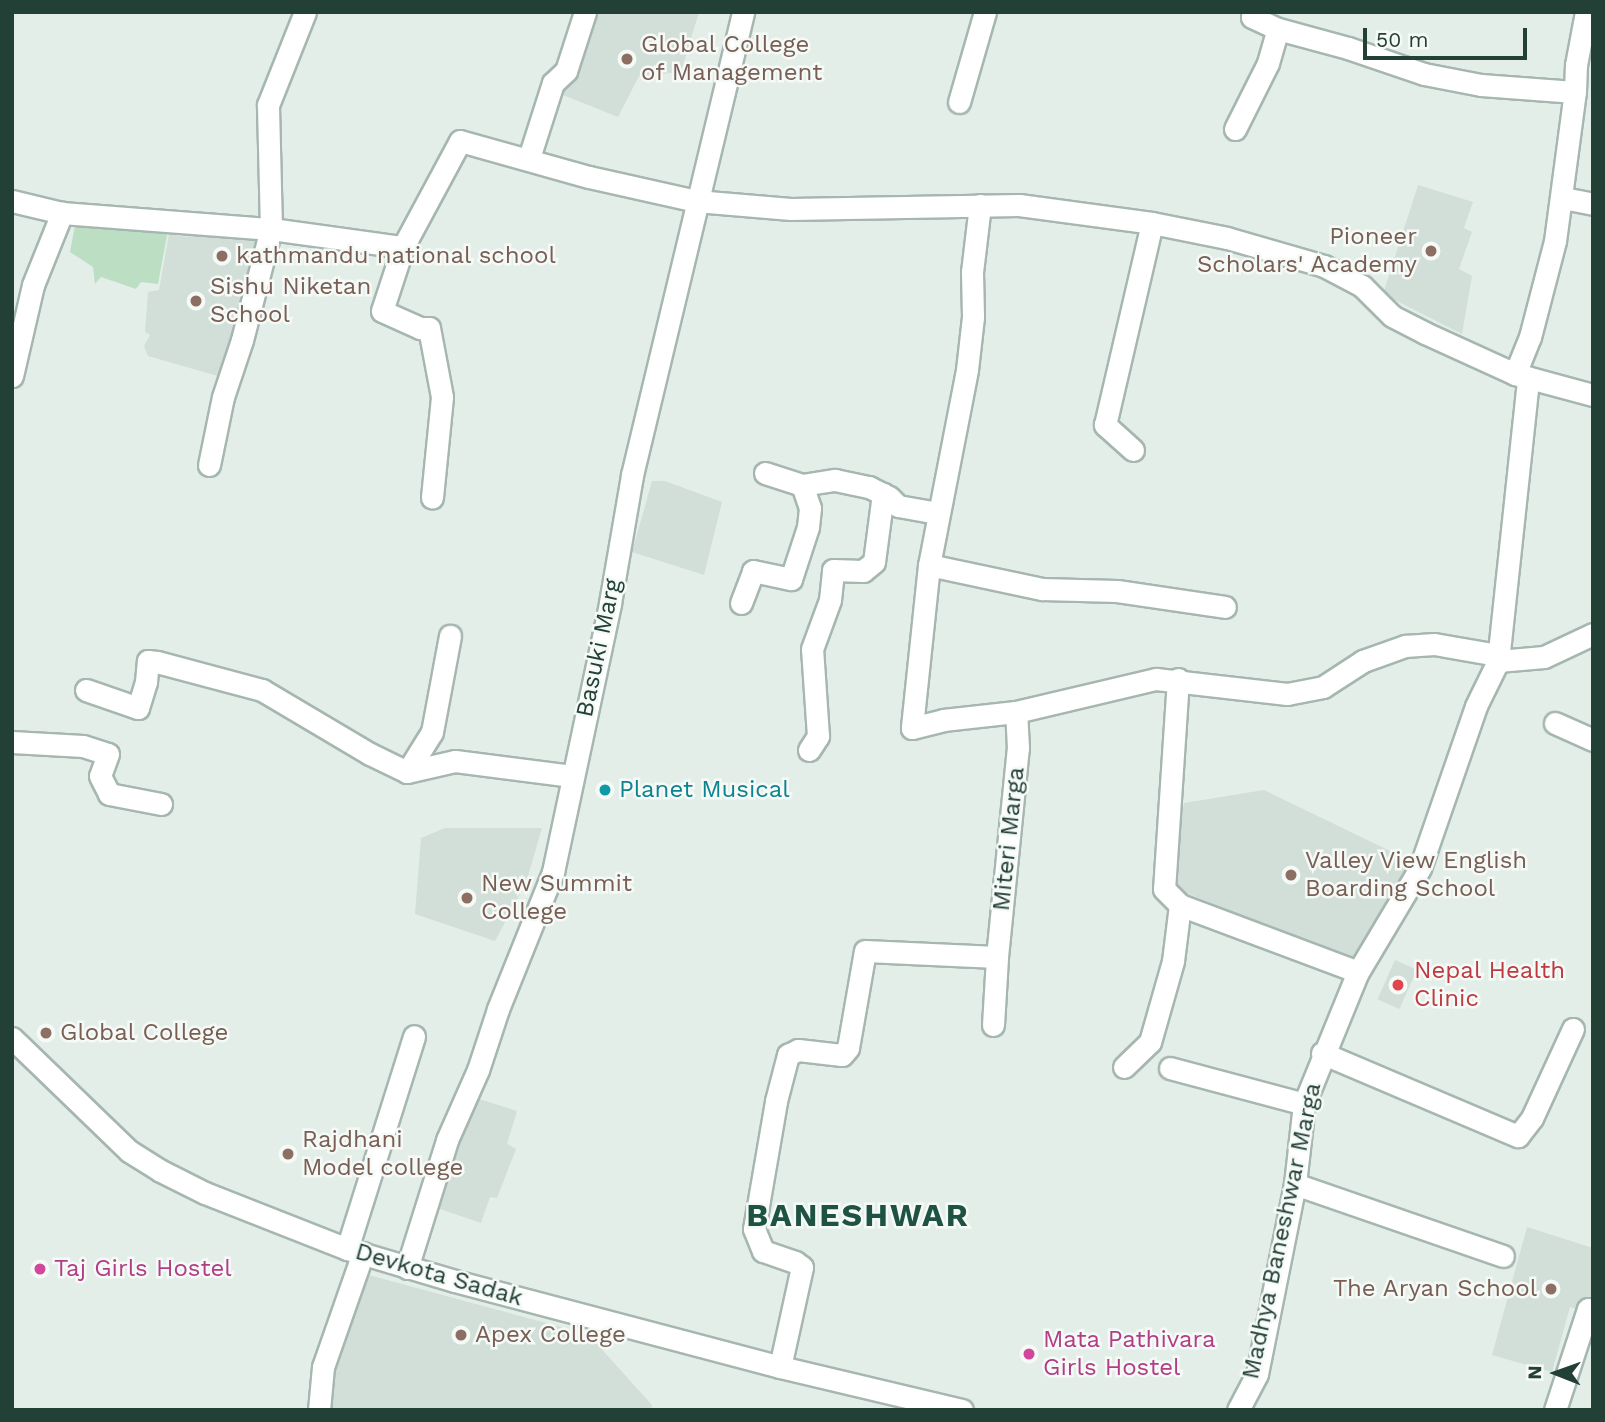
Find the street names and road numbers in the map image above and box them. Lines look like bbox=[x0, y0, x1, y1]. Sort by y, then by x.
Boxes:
street label: Basuki Marg bbox=[570, 576, 628, 720]
street label: Miteri Marga bbox=[987, 766, 1031, 912]
street label: Madhya Baneshwar Marga bbox=[1236, 1080, 1328, 1382]
street label: Devkota Sadak bbox=[352, 1237, 526, 1313]

